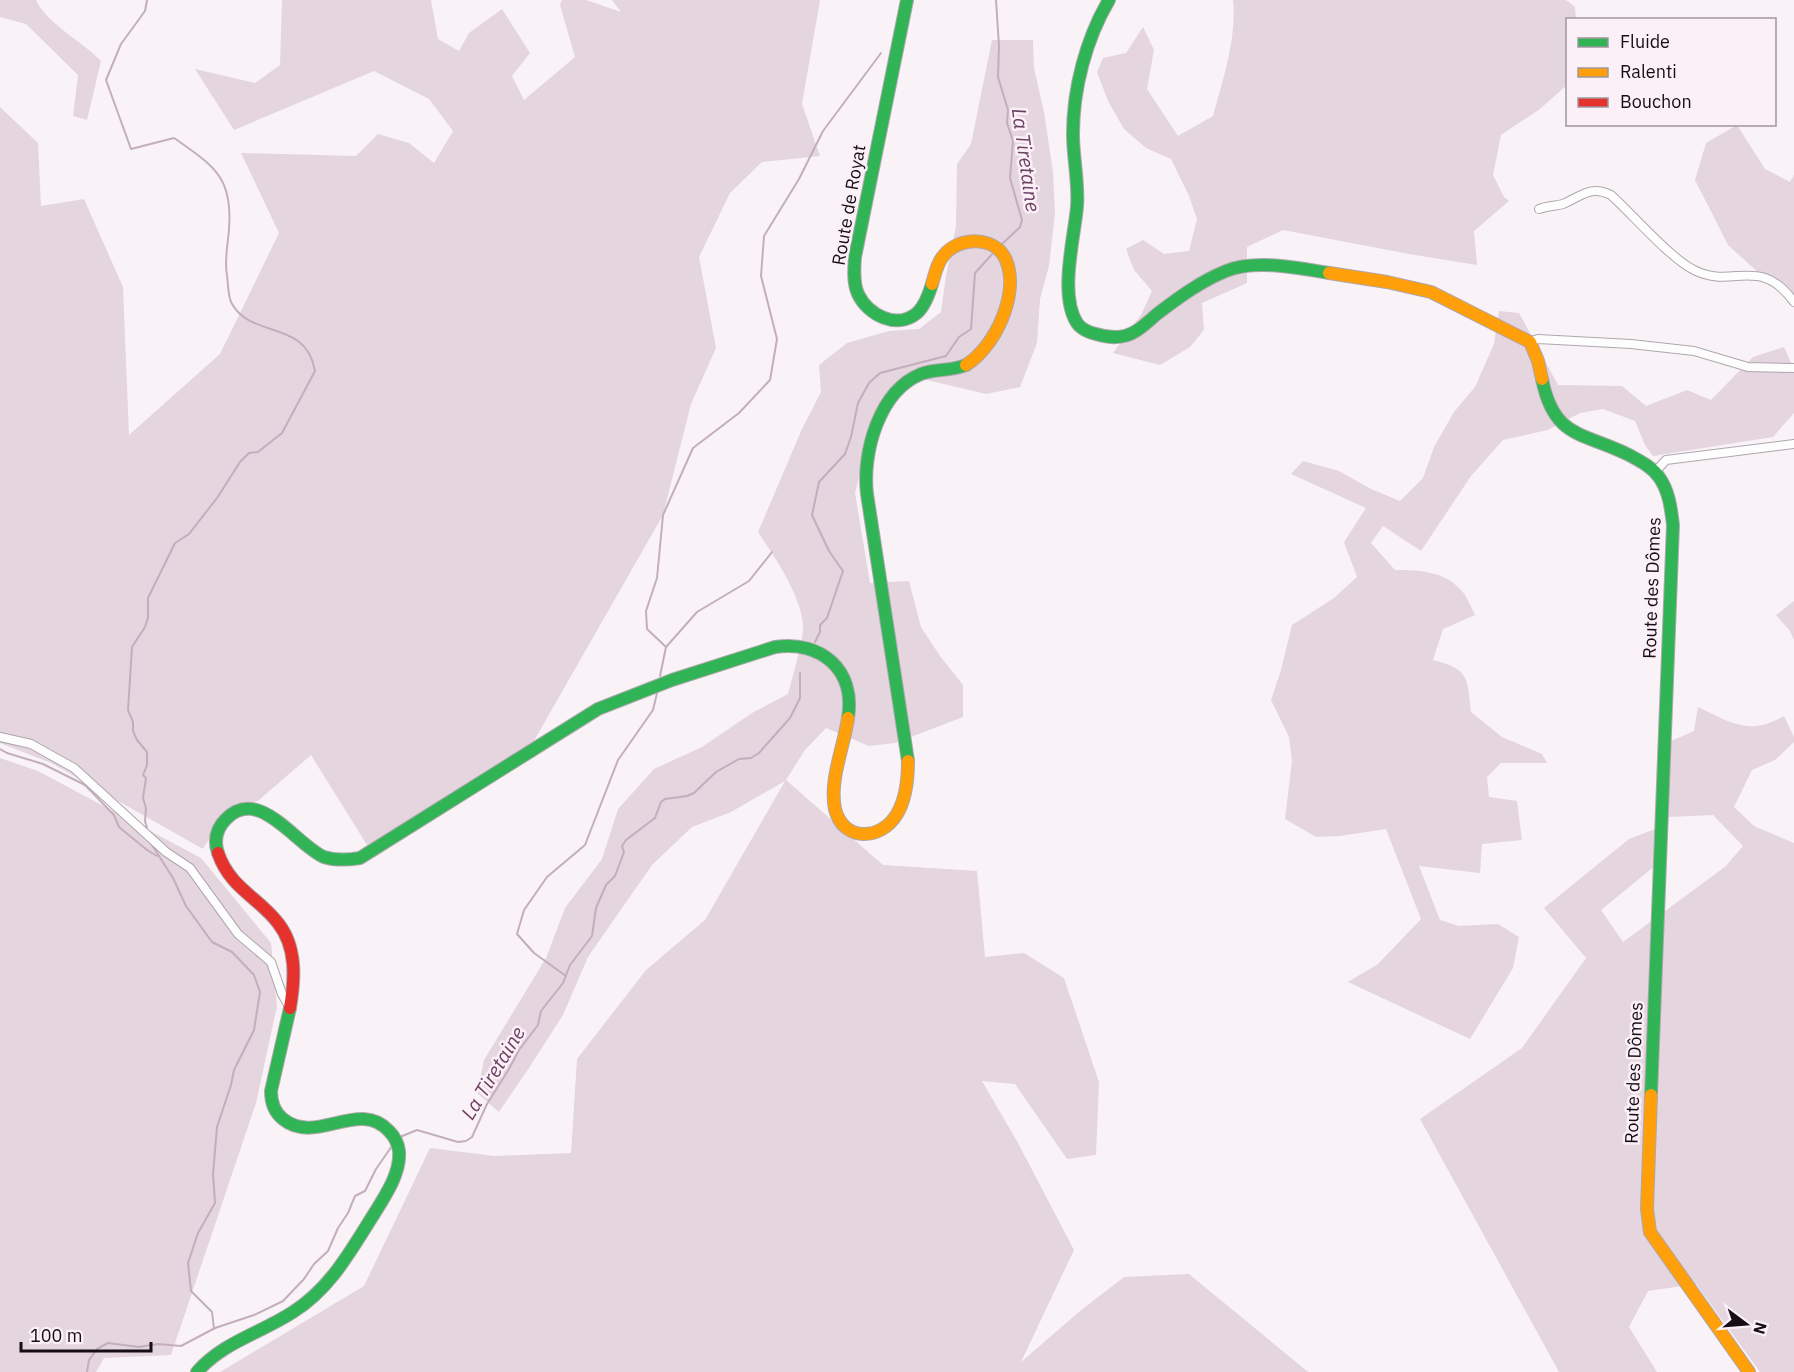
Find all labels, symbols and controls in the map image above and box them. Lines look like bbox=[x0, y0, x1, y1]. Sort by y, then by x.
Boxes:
legend bbox=[1566, 18, 1776, 126]
text: Fluide bbox=[1620, 30, 1670, 53]
text: Ralenti bbox=[1620, 60, 1677, 83]
text: Bouchon bbox=[1620, 90, 1692, 113]
water label: La Tiretaine bbox=[1006, 106, 1047, 213]
street label: Route de Royat bbox=[827, 143, 870, 267]
street label: Route des Dômes bbox=[1638, 517, 1665, 659]
street label: Route des Dômes bbox=[1620, 1002, 1647, 1144]
water label: La Tiretaine bbox=[454, 1021, 531, 1124]
north arrow bbox=[1716, 1294, 1776, 1354]
scale bar bbox=[21, 1315, 152, 1353]
text: N bbox=[1749, 1320, 1772, 1336]
text: 100 m bbox=[30, 1324, 82, 1347]

